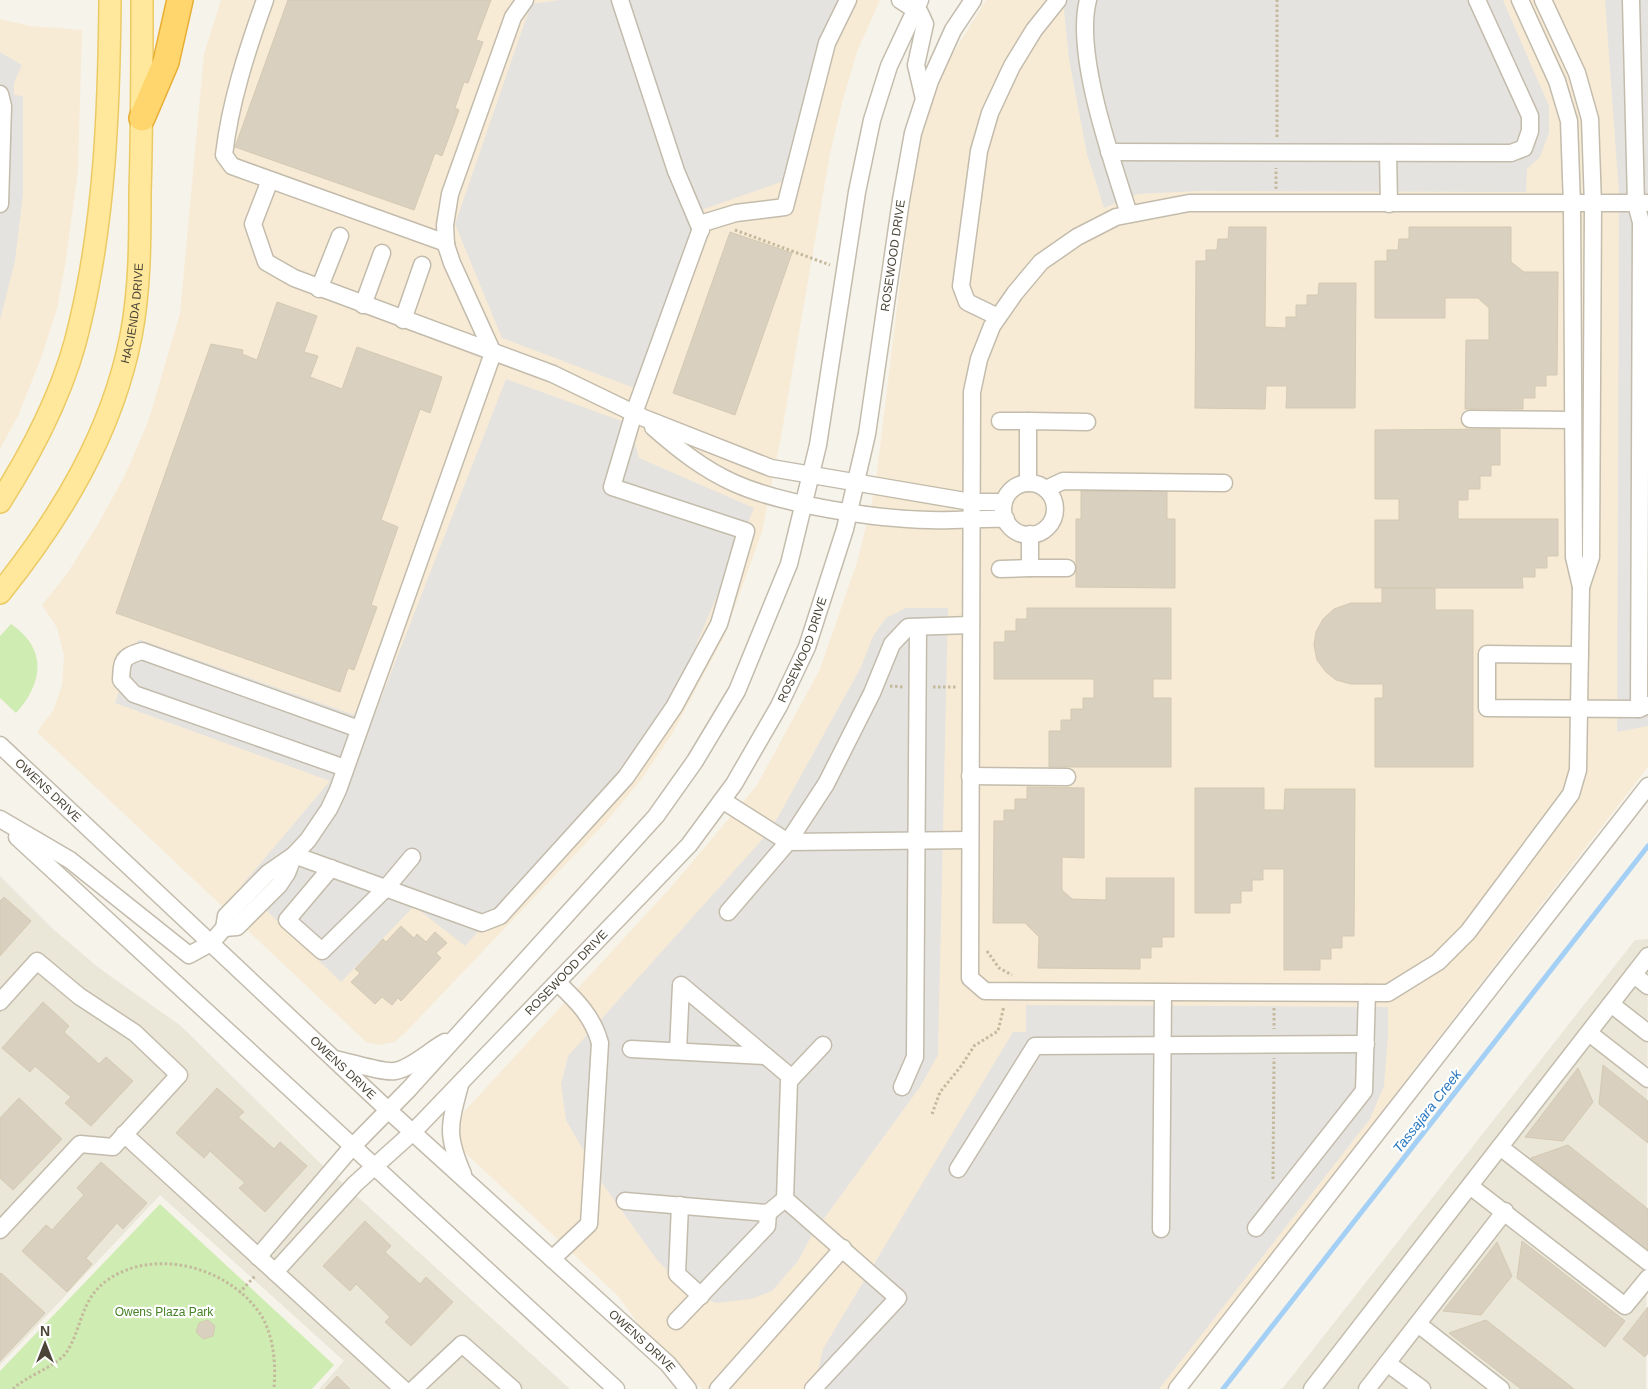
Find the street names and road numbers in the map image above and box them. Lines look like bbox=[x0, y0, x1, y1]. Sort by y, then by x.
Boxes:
street label: ROSEWOOD DRIVE bbox=[878, 199, 908, 312]
street label: HACIENDA DRIVE bbox=[118, 263, 146, 365]
street label: ROSEWOOD DRIVE bbox=[775, 595, 830, 705]
street label: OWENS DRIVE bbox=[12, 756, 84, 825]
street label: ROSEWOOD DRIVE bbox=[522, 927, 610, 1018]
street label: OWENS DRIVE bbox=[307, 1033, 379, 1102]
street label: OWENS DRIVE bbox=[606, 1307, 678, 1375]

